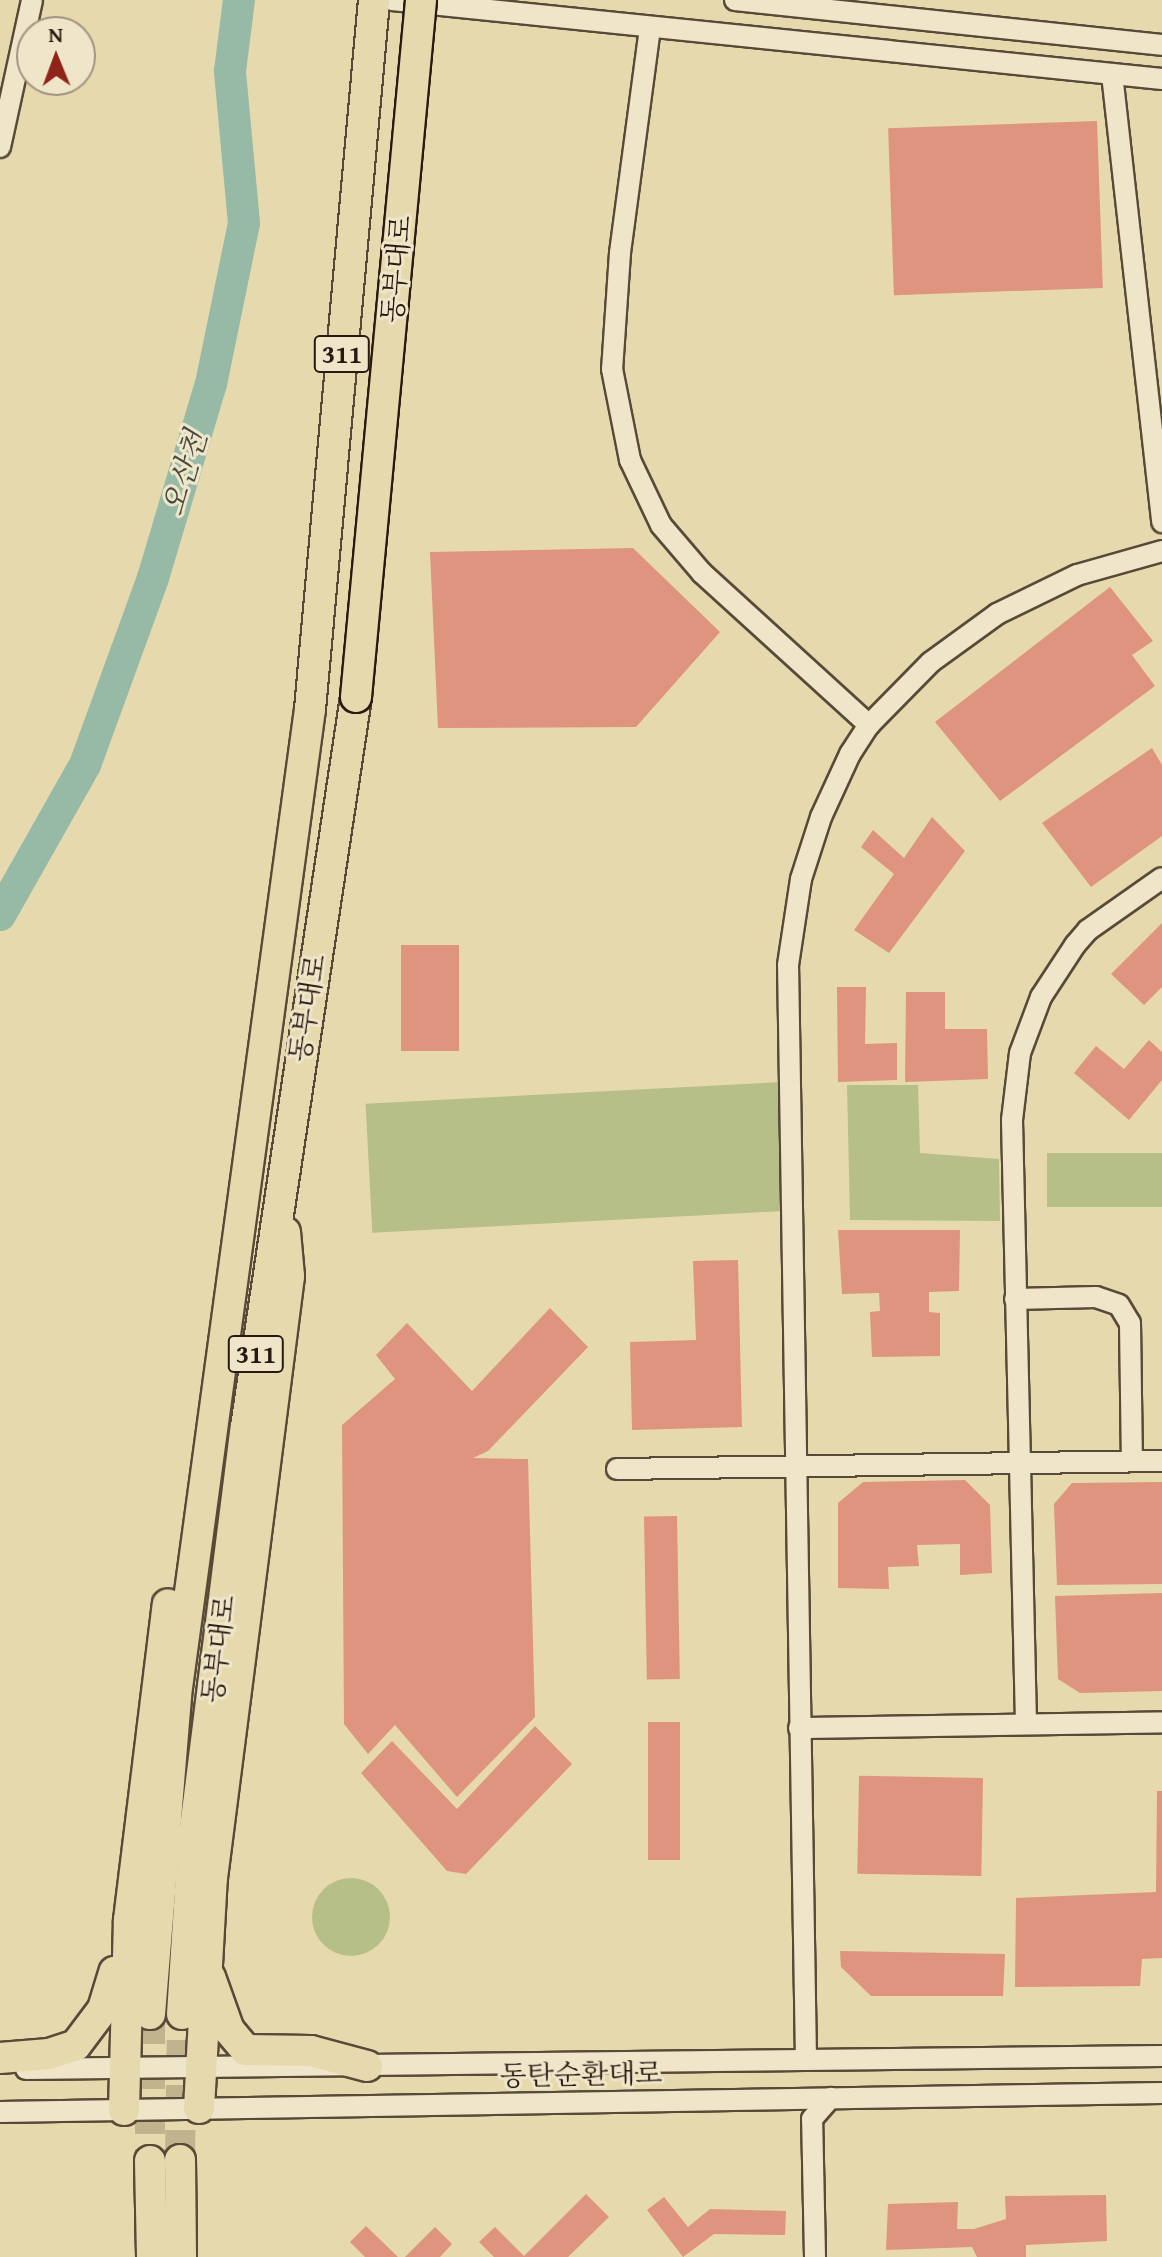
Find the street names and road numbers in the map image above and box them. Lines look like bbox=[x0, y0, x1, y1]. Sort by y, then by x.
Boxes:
street label: 동부대로 bbox=[375, 214, 417, 324]
road number: 311 bbox=[312, 332, 372, 376]
street label: 동부대로 bbox=[282, 952, 332, 1064]
road number: 311 bbox=[226, 1332, 286, 1376]
street label: 동부대로 bbox=[195, 1593, 241, 1705]
street label: 동탄순환대로 bbox=[500, 2056, 662, 2092]

